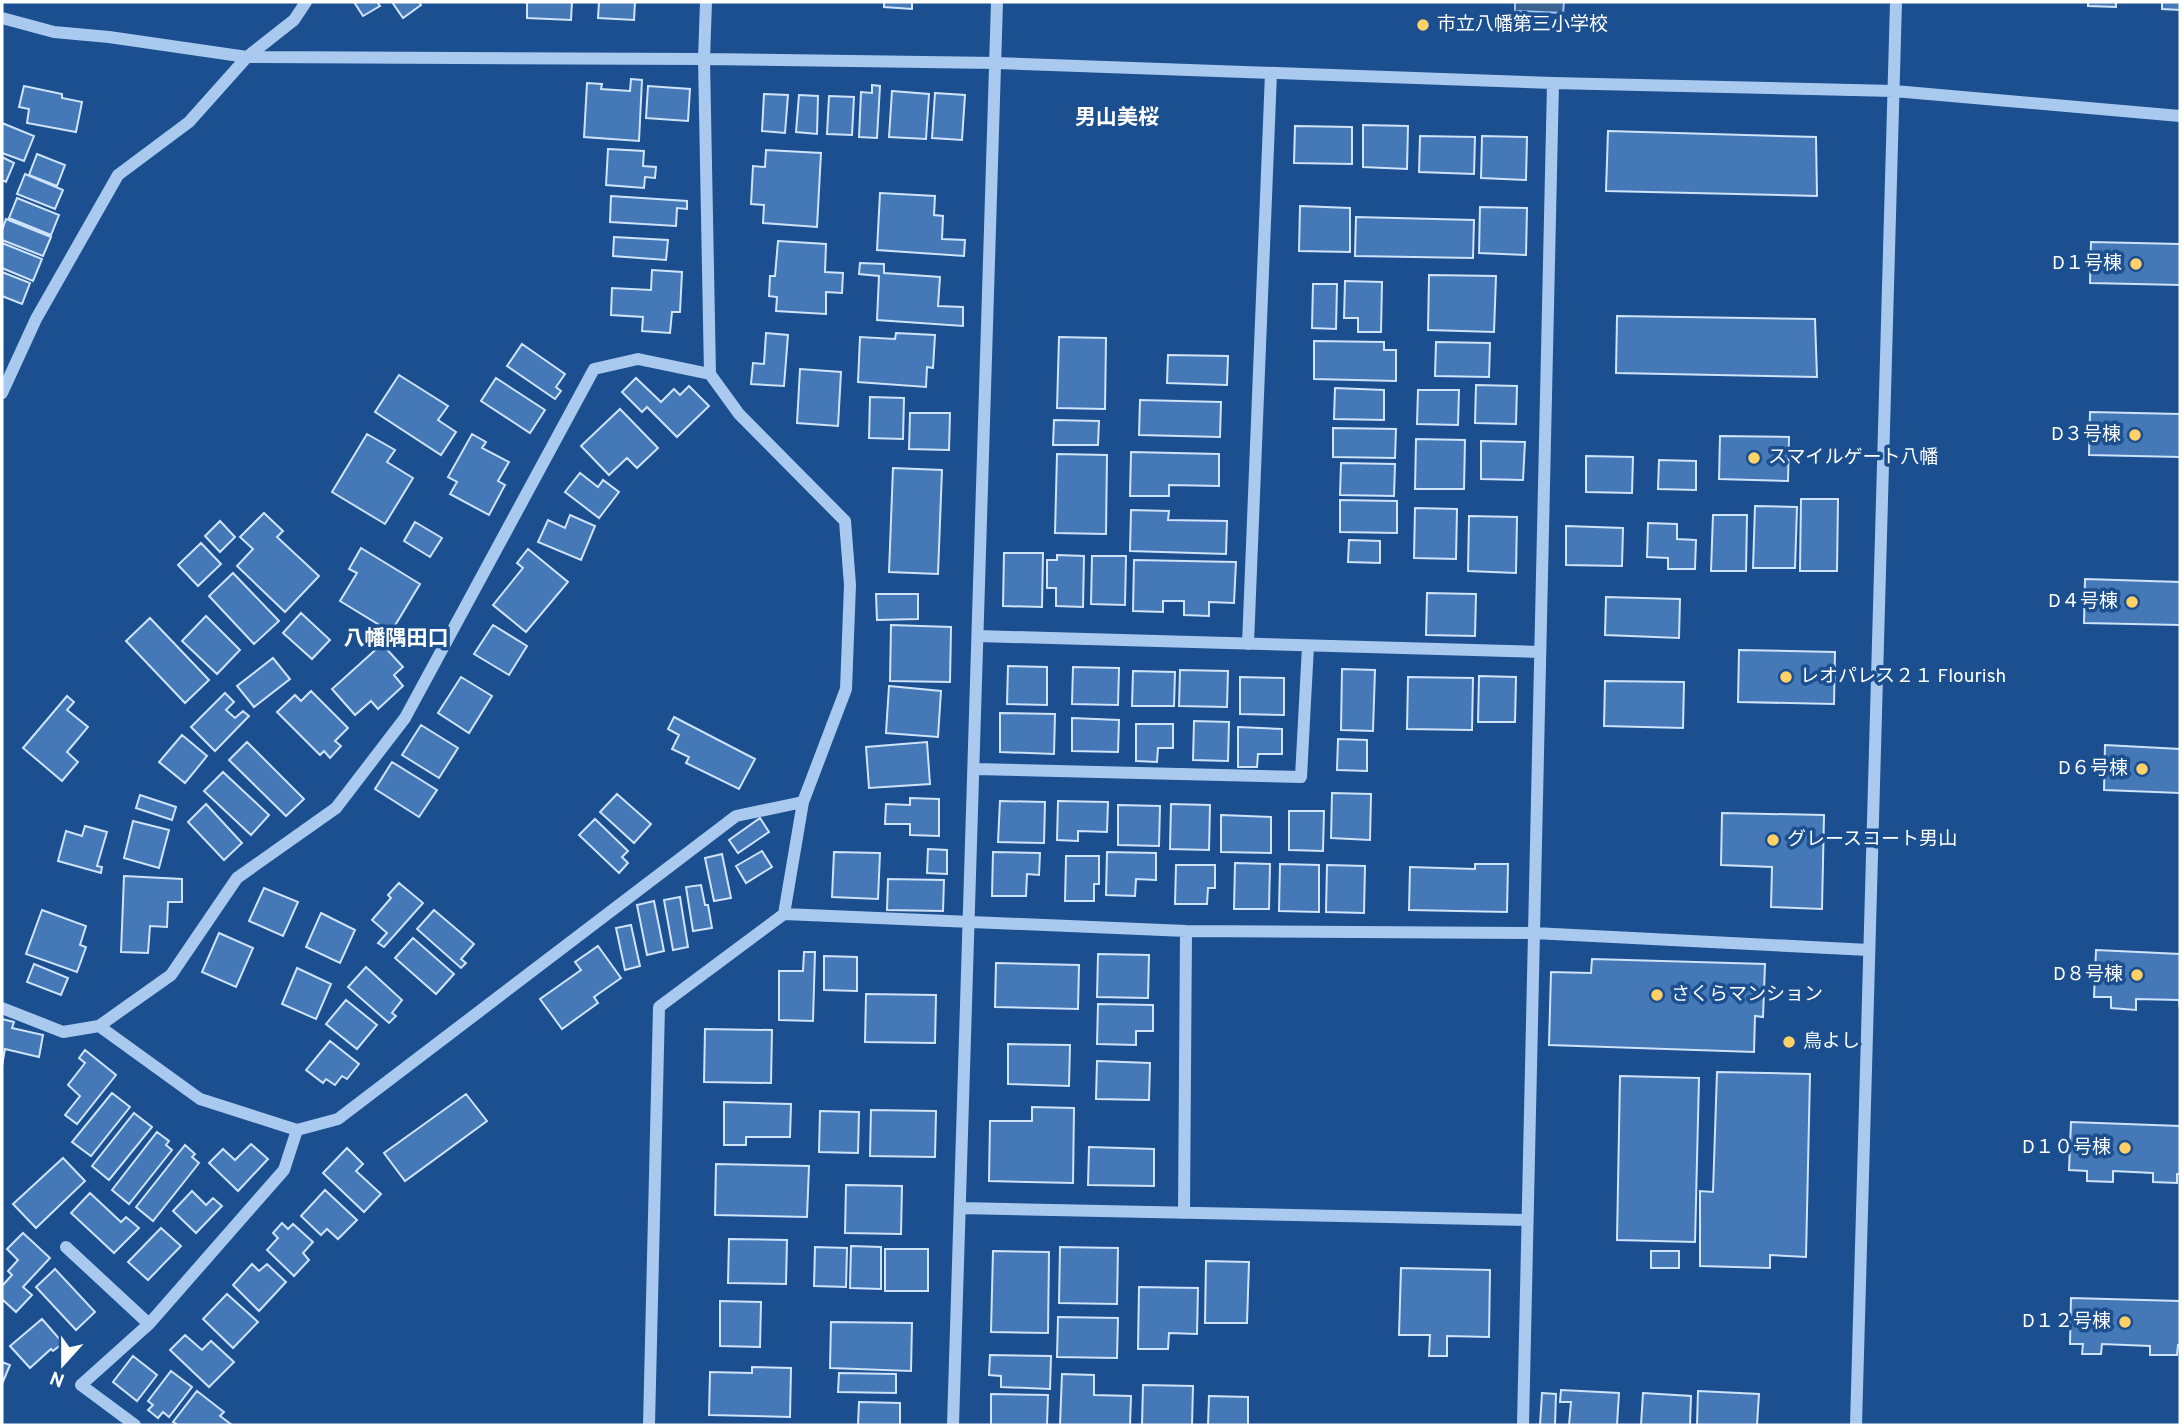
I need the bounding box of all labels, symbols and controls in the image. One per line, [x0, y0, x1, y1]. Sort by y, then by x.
place label: 市立八幡第三小学校 [1437, 13, 1608, 37]
marker: 市立八幡第三小学校 [1415, 17, 1431, 33]
district label: 男山美桜 [1075, 105, 1159, 132]
place label: D１号棟 [2052, 252, 2122, 276]
marker: D１号棟 [2128, 256, 2144, 272]
place label: D３号棟 [2051, 423, 2121, 447]
marker: D３号棟 [2127, 427, 2143, 443]
place label: スマイルゲート八幡 [1768, 446, 1938, 470]
marker: スマイルゲート八幡 [1746, 450, 1762, 466]
place label: D４号棟 [2048, 590, 2118, 614]
marker: D４号棟 [2124, 594, 2140, 610]
district label: 八幡隅田口 [344, 626, 449, 653]
place label: レオパレス２１ Flourish [1800, 665, 2006, 689]
marker: レオパレス２１ Flourish [1778, 669, 1794, 685]
place label: D６号棟 [2058, 757, 2128, 781]
marker: D６号棟 [2134, 761, 2150, 777]
place label: グレースコート男山 [1787, 828, 1957, 852]
marker: グレースコート男山 [1765, 832, 1781, 848]
place label: D８号棟 [2053, 963, 2123, 987]
marker: D８号棟 [2129, 967, 2145, 983]
place label: さくらマンション [1671, 983, 1823, 1007]
marker: さくらマンション [1649, 987, 1665, 1003]
place label: 鳥よし [1803, 1030, 1860, 1054]
marker: 鳥よし [1781, 1034, 1797, 1050]
place label: D１０号棟 [2022, 1136, 2111, 1160]
marker: D１０号棟 [2117, 1140, 2133, 1156]
place label: D１２号棟 [2022, 1310, 2111, 1334]
marker: D１２号棟 [2117, 1314, 2133, 1330]
north arrow [28, 1329, 98, 1399]
text: N [47, 1364, 68, 1392]

